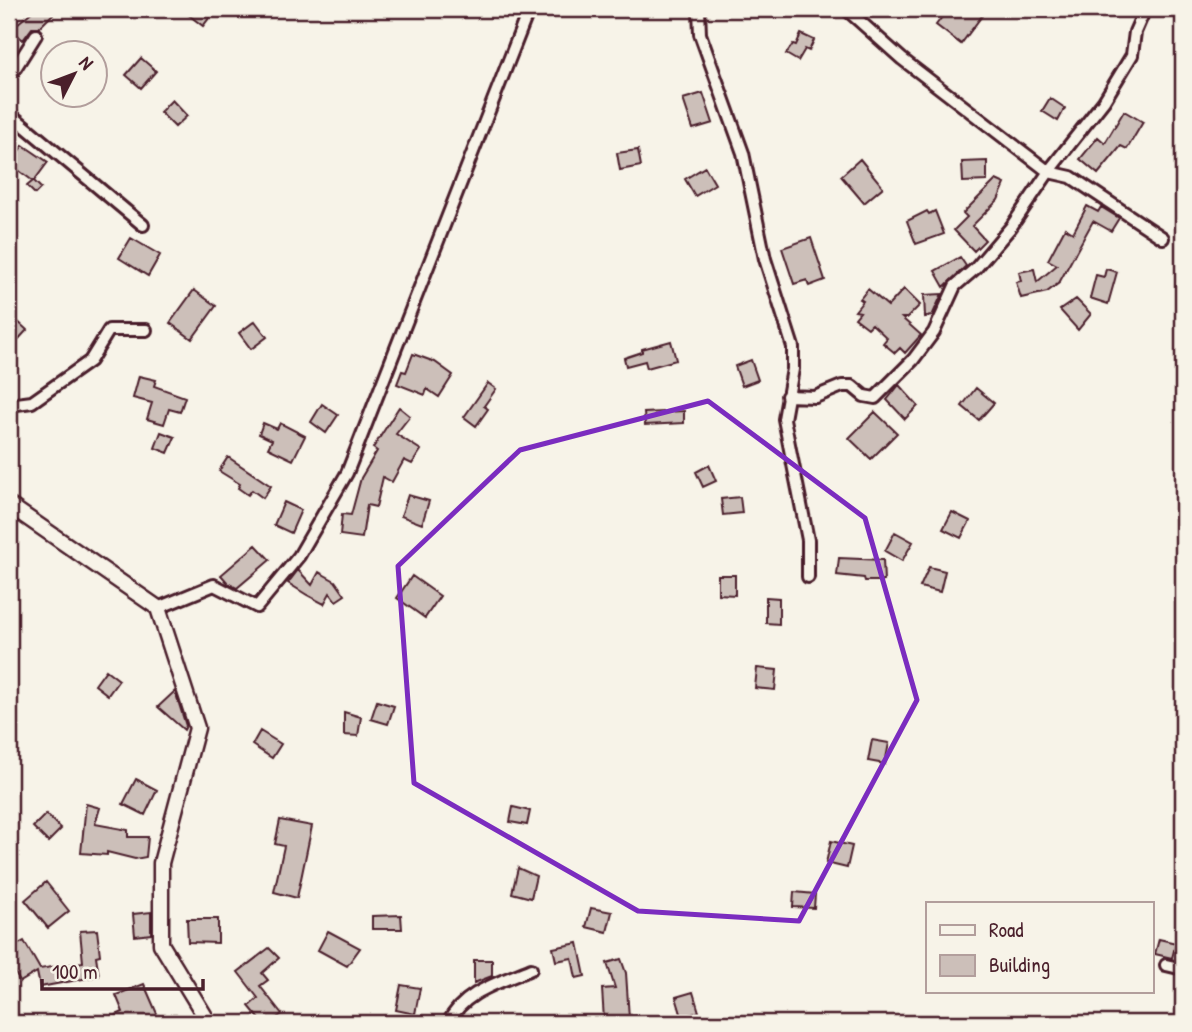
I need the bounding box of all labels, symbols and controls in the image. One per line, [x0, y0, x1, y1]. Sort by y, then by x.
north arrow [38, 38, 108, 108]
text: N [74, 50, 100, 75]
legend [926, 902, 1154, 993]
text: Road [989, 915, 1023, 944]
scale bar [42, 948, 203, 992]
text: Building [989, 950, 1050, 979]
text: 100 m [52, 957, 98, 986]

